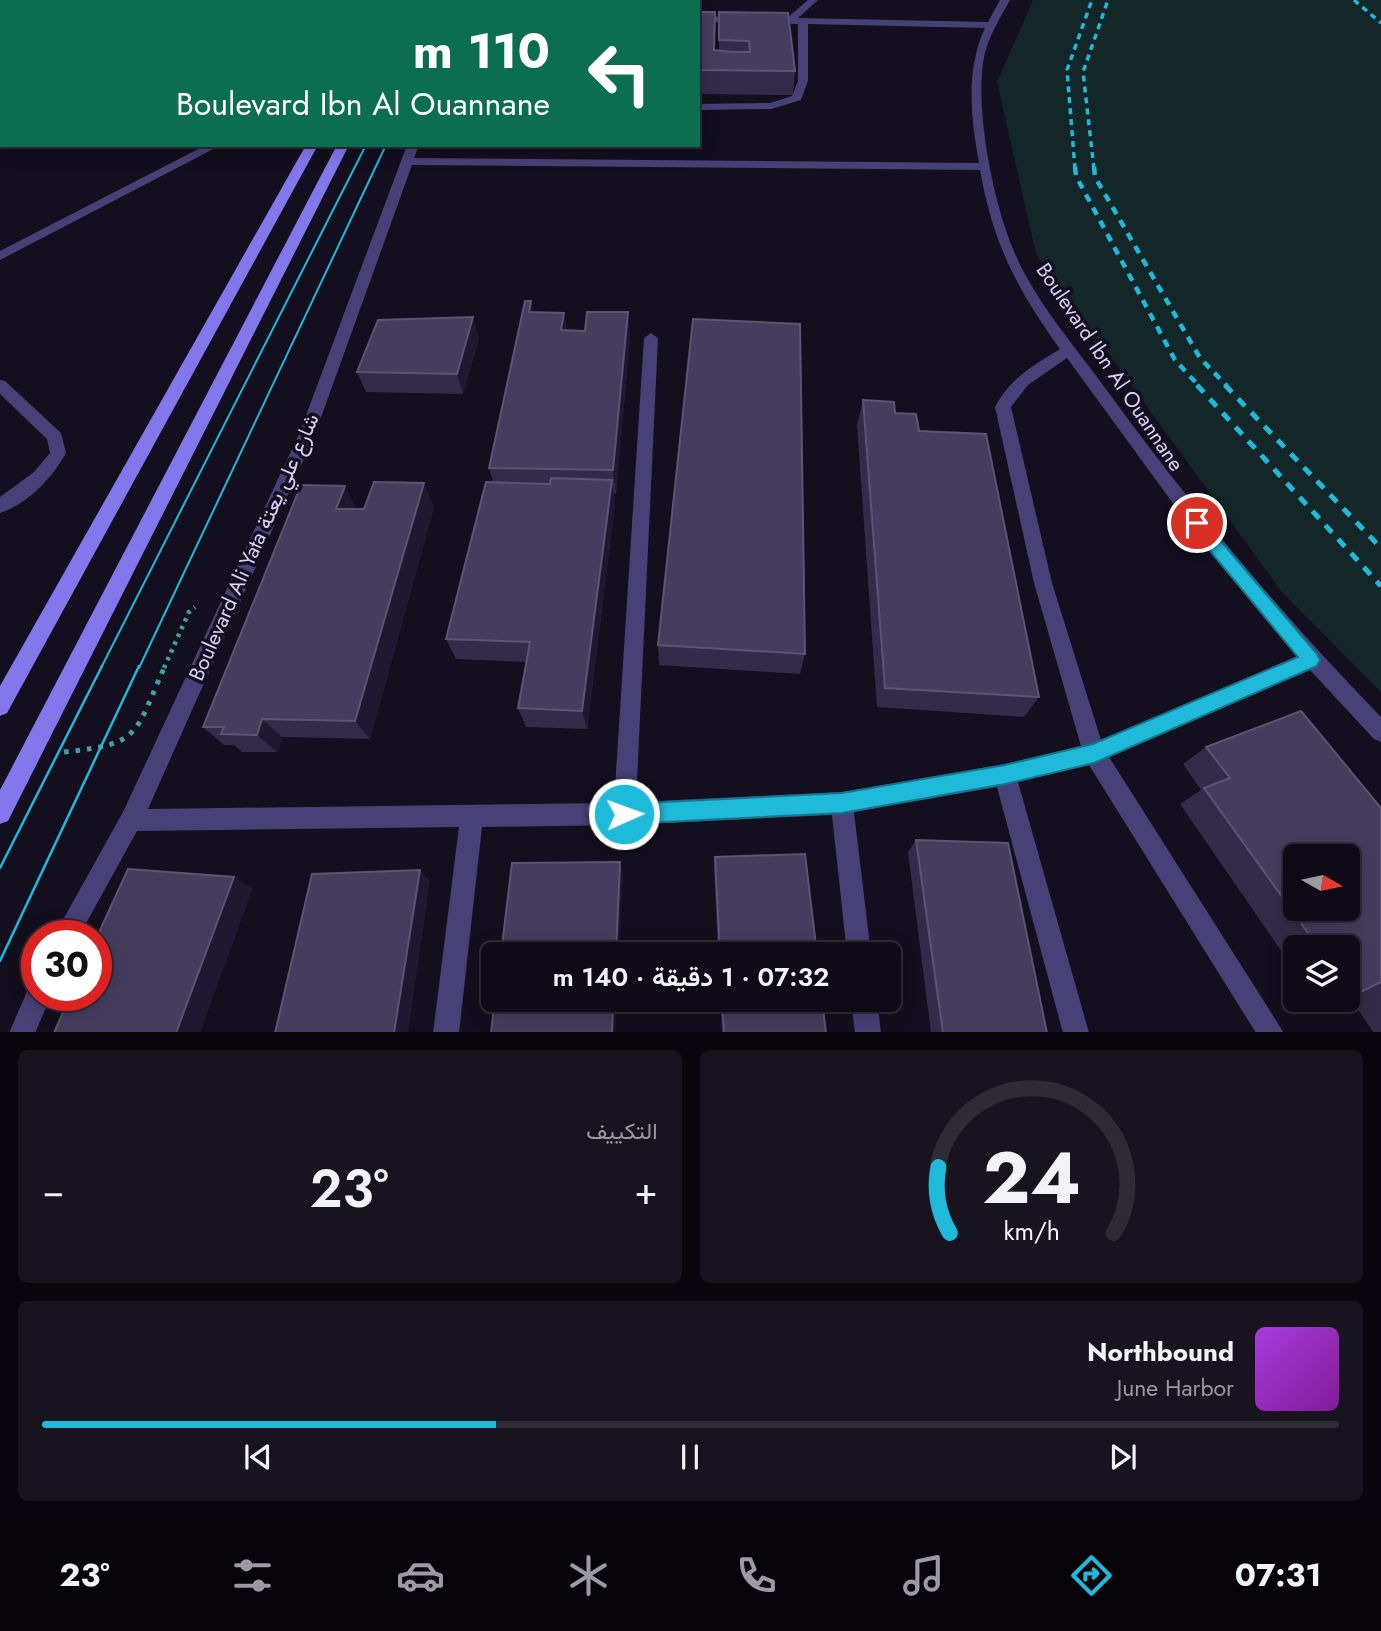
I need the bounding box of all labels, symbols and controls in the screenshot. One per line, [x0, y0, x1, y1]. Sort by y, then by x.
text: 110 m [413, 16, 550, 86]
icon: left [574, 28, 665, 119]
text: Boulevard Ibn Al Ouannane [176, 81, 550, 127]
street label: Boulevard Ibn Al Ouannane [1029, 257, 1191, 477]
street label: Boulevard Ali Yata شارع علي يعتة [181, 409, 328, 686]
pin [1167, 493, 1227, 553]
icon: arrive [1178, 504, 1216, 542]
position arrow [587, 777, 661, 851]
north arrow [1283, 844, 1360, 920]
map controls [1283, 844, 1360, 1012]
speed limit sign: 30 [21, 920, 112, 1011]
button: layers [1283, 935, 1360, 1012]
text: 07:32 · 1 دقيقة · 140 m [553, 958, 829, 996]
text: التكييف [586, 1114, 658, 1148]
text: 24 [982, 1125, 1081, 1230]
text: 23° [310, 1151, 389, 1227]
text: − [42, 1163, 64, 1218]
text: + [634, 1163, 658, 1218]
text: km/h [1003, 1212, 1060, 1248]
text: Northbound [1087, 1333, 1234, 1371]
text: June Harbor [1117, 1371, 1234, 1405]
icon: previous [239, 1438, 277, 1476]
icon: pause [671, 1438, 709, 1476]
icon: next [1104, 1438, 1142, 1476]
icon: filters [228, 1551, 277, 1600]
icon: car [396, 1551, 445, 1600]
icon: climate [564, 1551, 613, 1600]
icon: phone [732, 1551, 781, 1600]
icon: music [899, 1551, 948, 1600]
icon: directions [1067, 1551, 1116, 1600]
text: 23° [59, 1552, 110, 1598]
text: 07:31 [1235, 1552, 1322, 1598]

